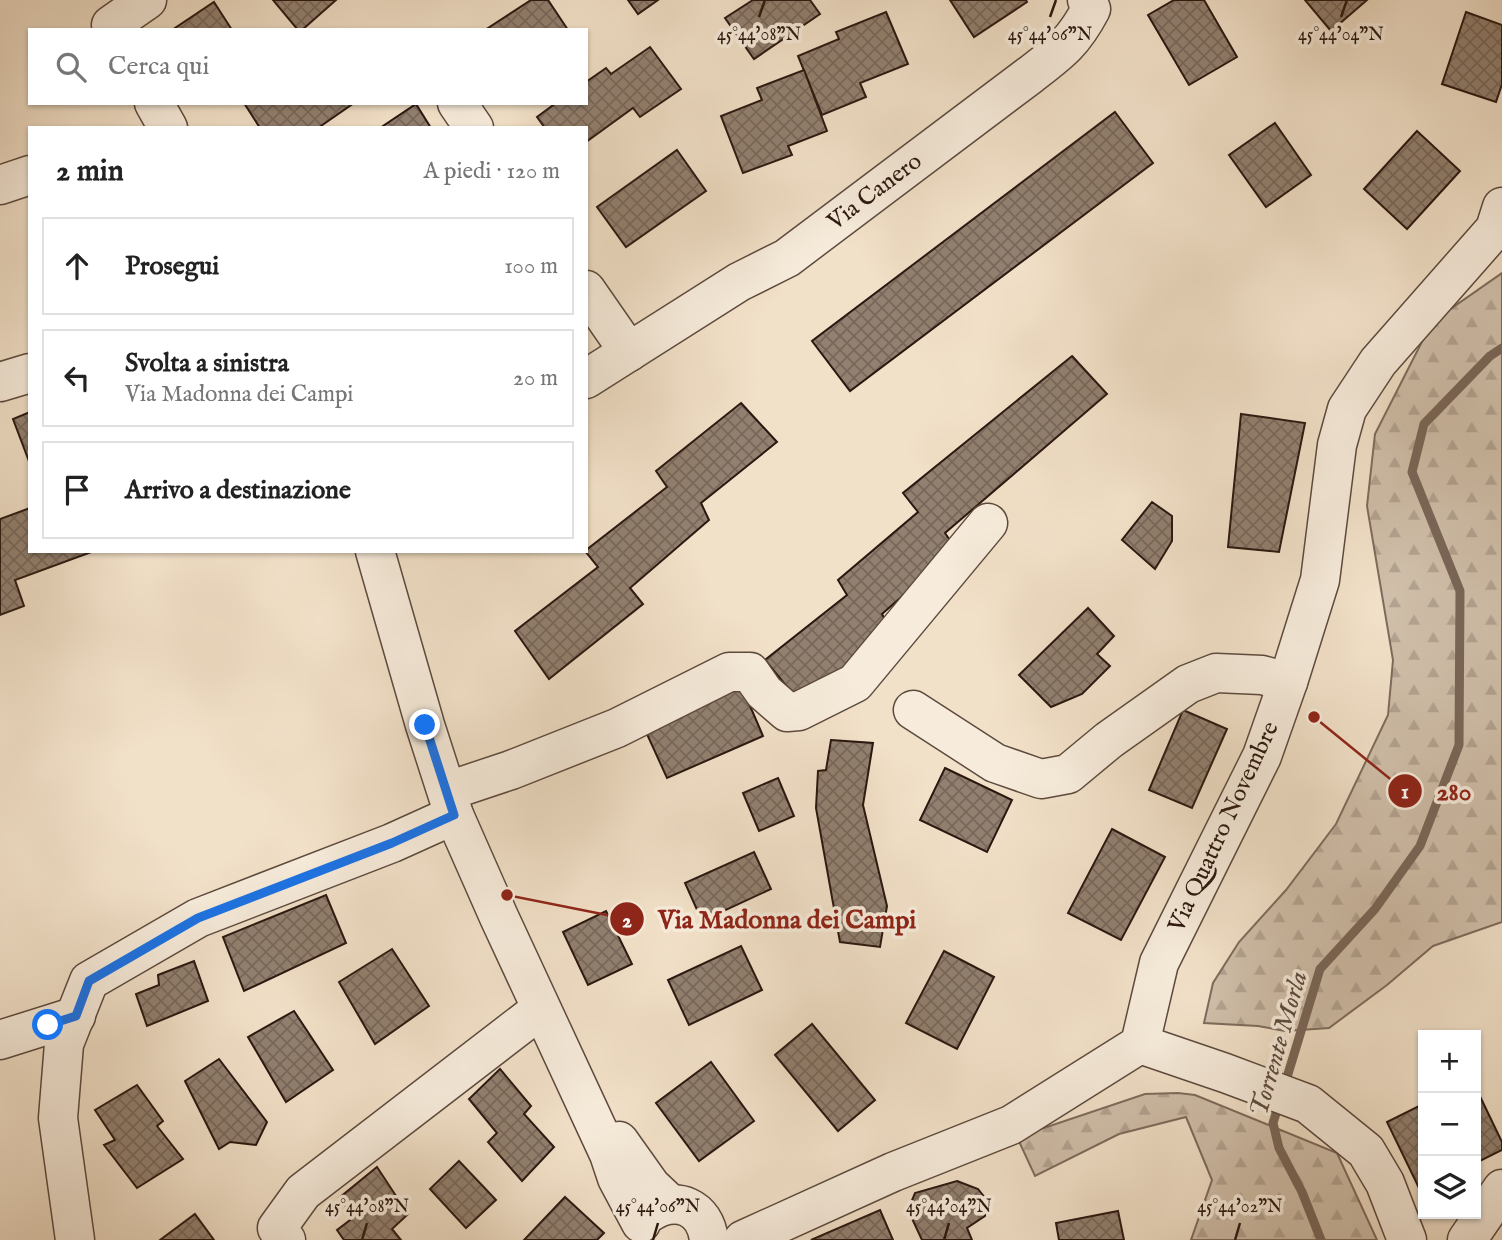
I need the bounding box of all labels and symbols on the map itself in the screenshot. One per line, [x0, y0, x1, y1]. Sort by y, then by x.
text: 45°44'08"N [717, 24, 801, 47]
text: 45°44'06"N [1008, 24, 1093, 47]
text: 45°44'04"N [1298, 24, 1384, 47]
street label: Via Canero [821, 146, 929, 238]
route end [409, 709, 440, 740]
street label: Via Quattro Novembre [1161, 717, 1286, 938]
callout: 280 [1388, 768, 1486, 815]
text: 280 [1436, 776, 1472, 809]
text: 1 [1401, 779, 1409, 806]
callout: Via Madonna dei Campi [609, 896, 931, 943]
text: Via Madonna dei Campi [657, 904, 916, 937]
text: 2 [622, 908, 632, 935]
water label: Torrente Morla [1243, 967, 1315, 1121]
route start [32, 1009, 63, 1040]
text: 45°44'08"N [325, 1196, 409, 1219]
text: 45°44'06"N [616, 1196, 701, 1219]
text: 45°44'04"N [906, 1196, 992, 1219]
text: 45°44'02"N [1197, 1196, 1283, 1219]

